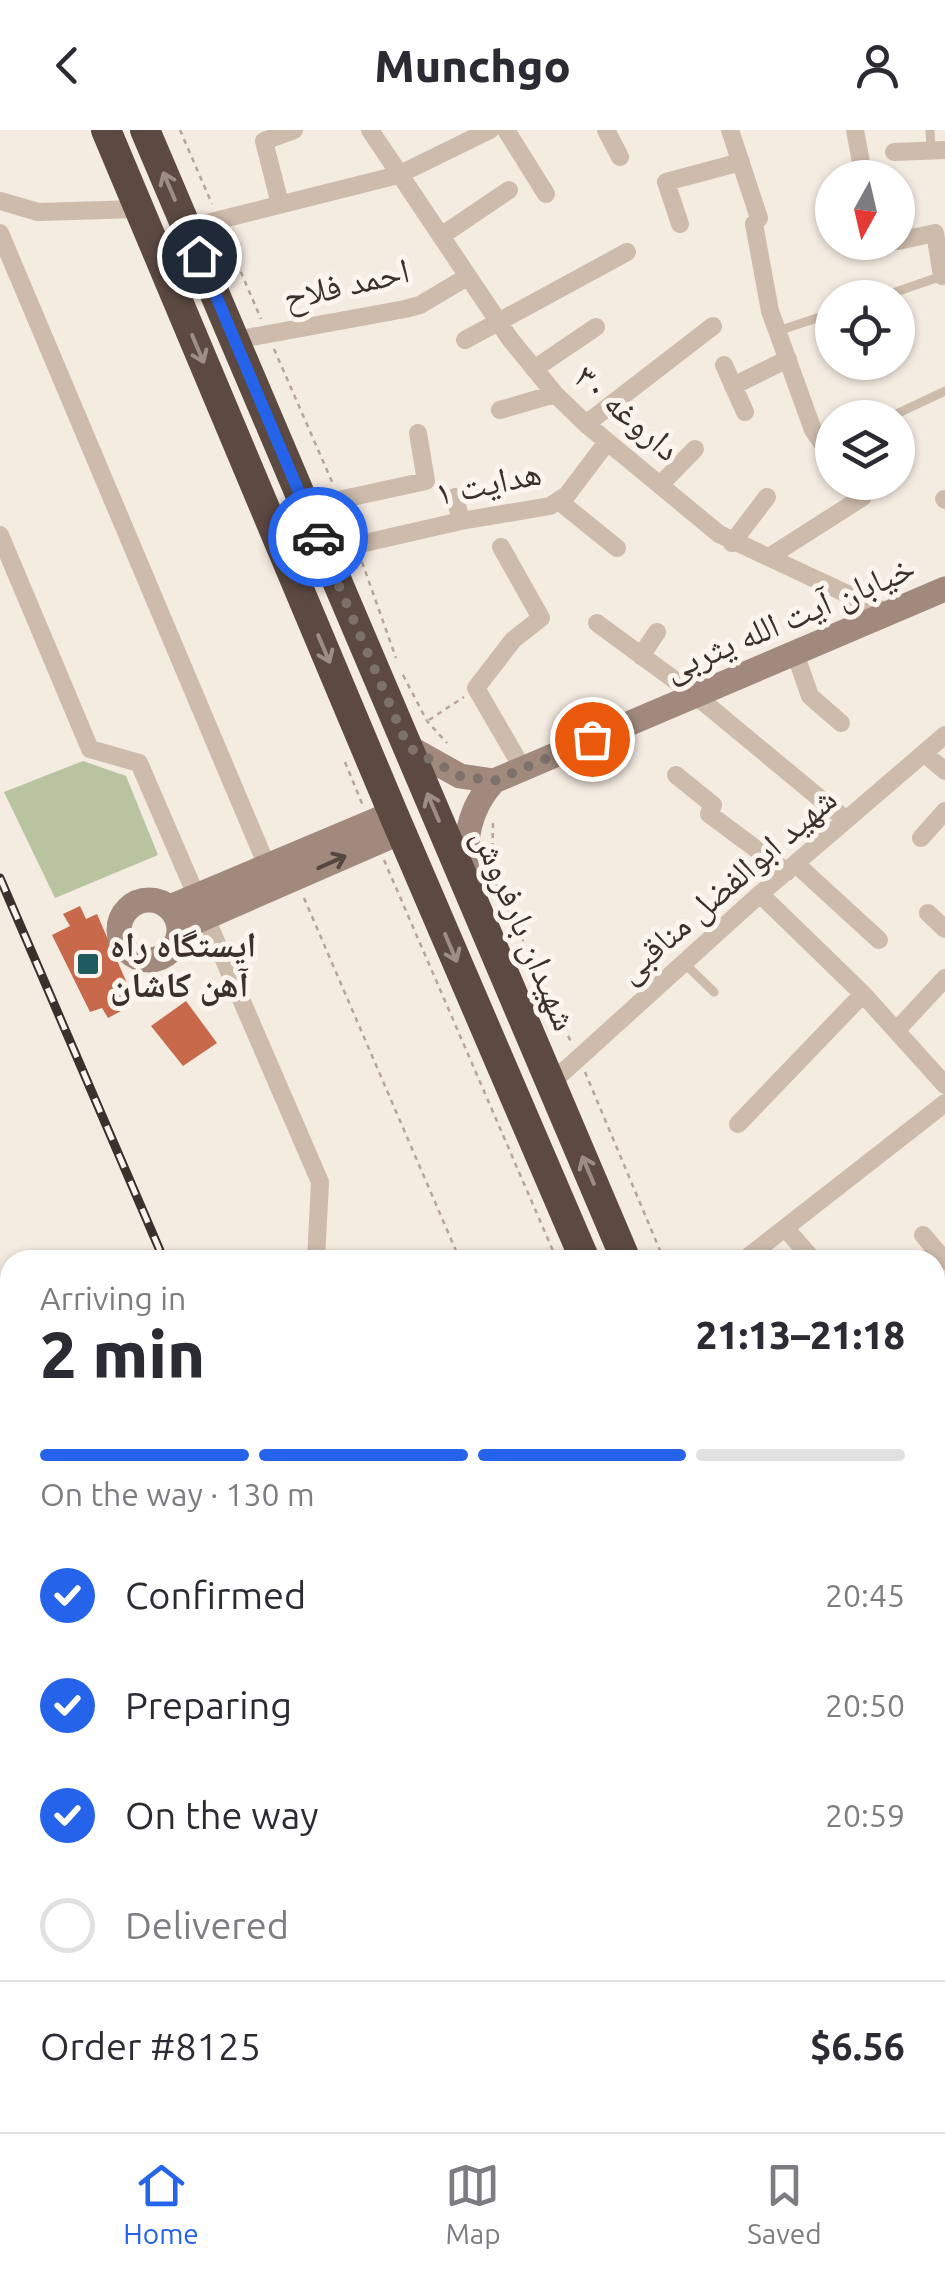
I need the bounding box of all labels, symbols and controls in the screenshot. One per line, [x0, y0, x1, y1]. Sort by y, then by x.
icon: back [40, 38, 95, 93]
icon: person [850, 38, 905, 93]
text: Munchgo [374, 40, 571, 91]
north arrow [815, 160, 915, 260]
map controls [815, 160, 915, 500]
one-way arrow [159, 171, 177, 202]
pin [157, 214, 242, 299]
icon: home [172, 229, 227, 284]
street label: احمد فلاح [279, 249, 414, 320]
button: locate [815, 280, 915, 380]
one-way arrow [190, 333, 208, 364]
street label: داروغه ۳۰ [567, 356, 689, 468]
button: layers [815, 400, 915, 500]
street label: هدایت ۱ [431, 451, 545, 513]
courier [268, 487, 368, 587]
icon: car [291, 510, 346, 565]
street label: خیابان آیت الله یثربی [658, 546, 921, 690]
one-way arrow [316, 633, 334, 664]
pin [550, 697, 635, 782]
icon: bag [565, 712, 620, 767]
street label: شهید ابوالفضل مناقبی [608, 778, 845, 992]
one-way arrow [423, 792, 441, 823]
street label: شهیدان بارفروش [464, 822, 586, 1037]
one-way arrow [316, 852, 347, 870]
place label: ایستگاه راه آهن کاشان [110, 924, 257, 1007]
one-way arrow [443, 932, 461, 963]
marker: ایستگاه راه آهن کاشان [75, 951, 101, 977]
one-way arrow [578, 1155, 596, 1186]
text: Arriving in [40, 1280, 186, 1316]
text: 21:13–21:18 [696, 1314, 905, 1356]
text: 2 min [40, 1317, 205, 1390]
text: On the way · 130 m [40, 1476, 315, 1512]
icon: check [40, 1568, 95, 1623]
text: Confirmed [125, 1574, 306, 1616]
text: 20:45 [825, 1577, 905, 1613]
icon: check [40, 1678, 95, 1733]
text: Preparing [125, 1684, 292, 1726]
text: 20:50 [825, 1687, 905, 1723]
icon: check [40, 1788, 95, 1843]
text: On the way [125, 1794, 318, 1836]
text: 20:59 [825, 1797, 905, 1833]
text: Delivered [125, 1904, 289, 1946]
text: Order #8125 [40, 2025, 261, 2067]
text: $6.56 [810, 2025, 905, 2067]
tab: Home [123, 2158, 199, 2249]
tab: Map [445, 2158, 501, 2249]
tab: Saved [747, 2158, 822, 2249]

